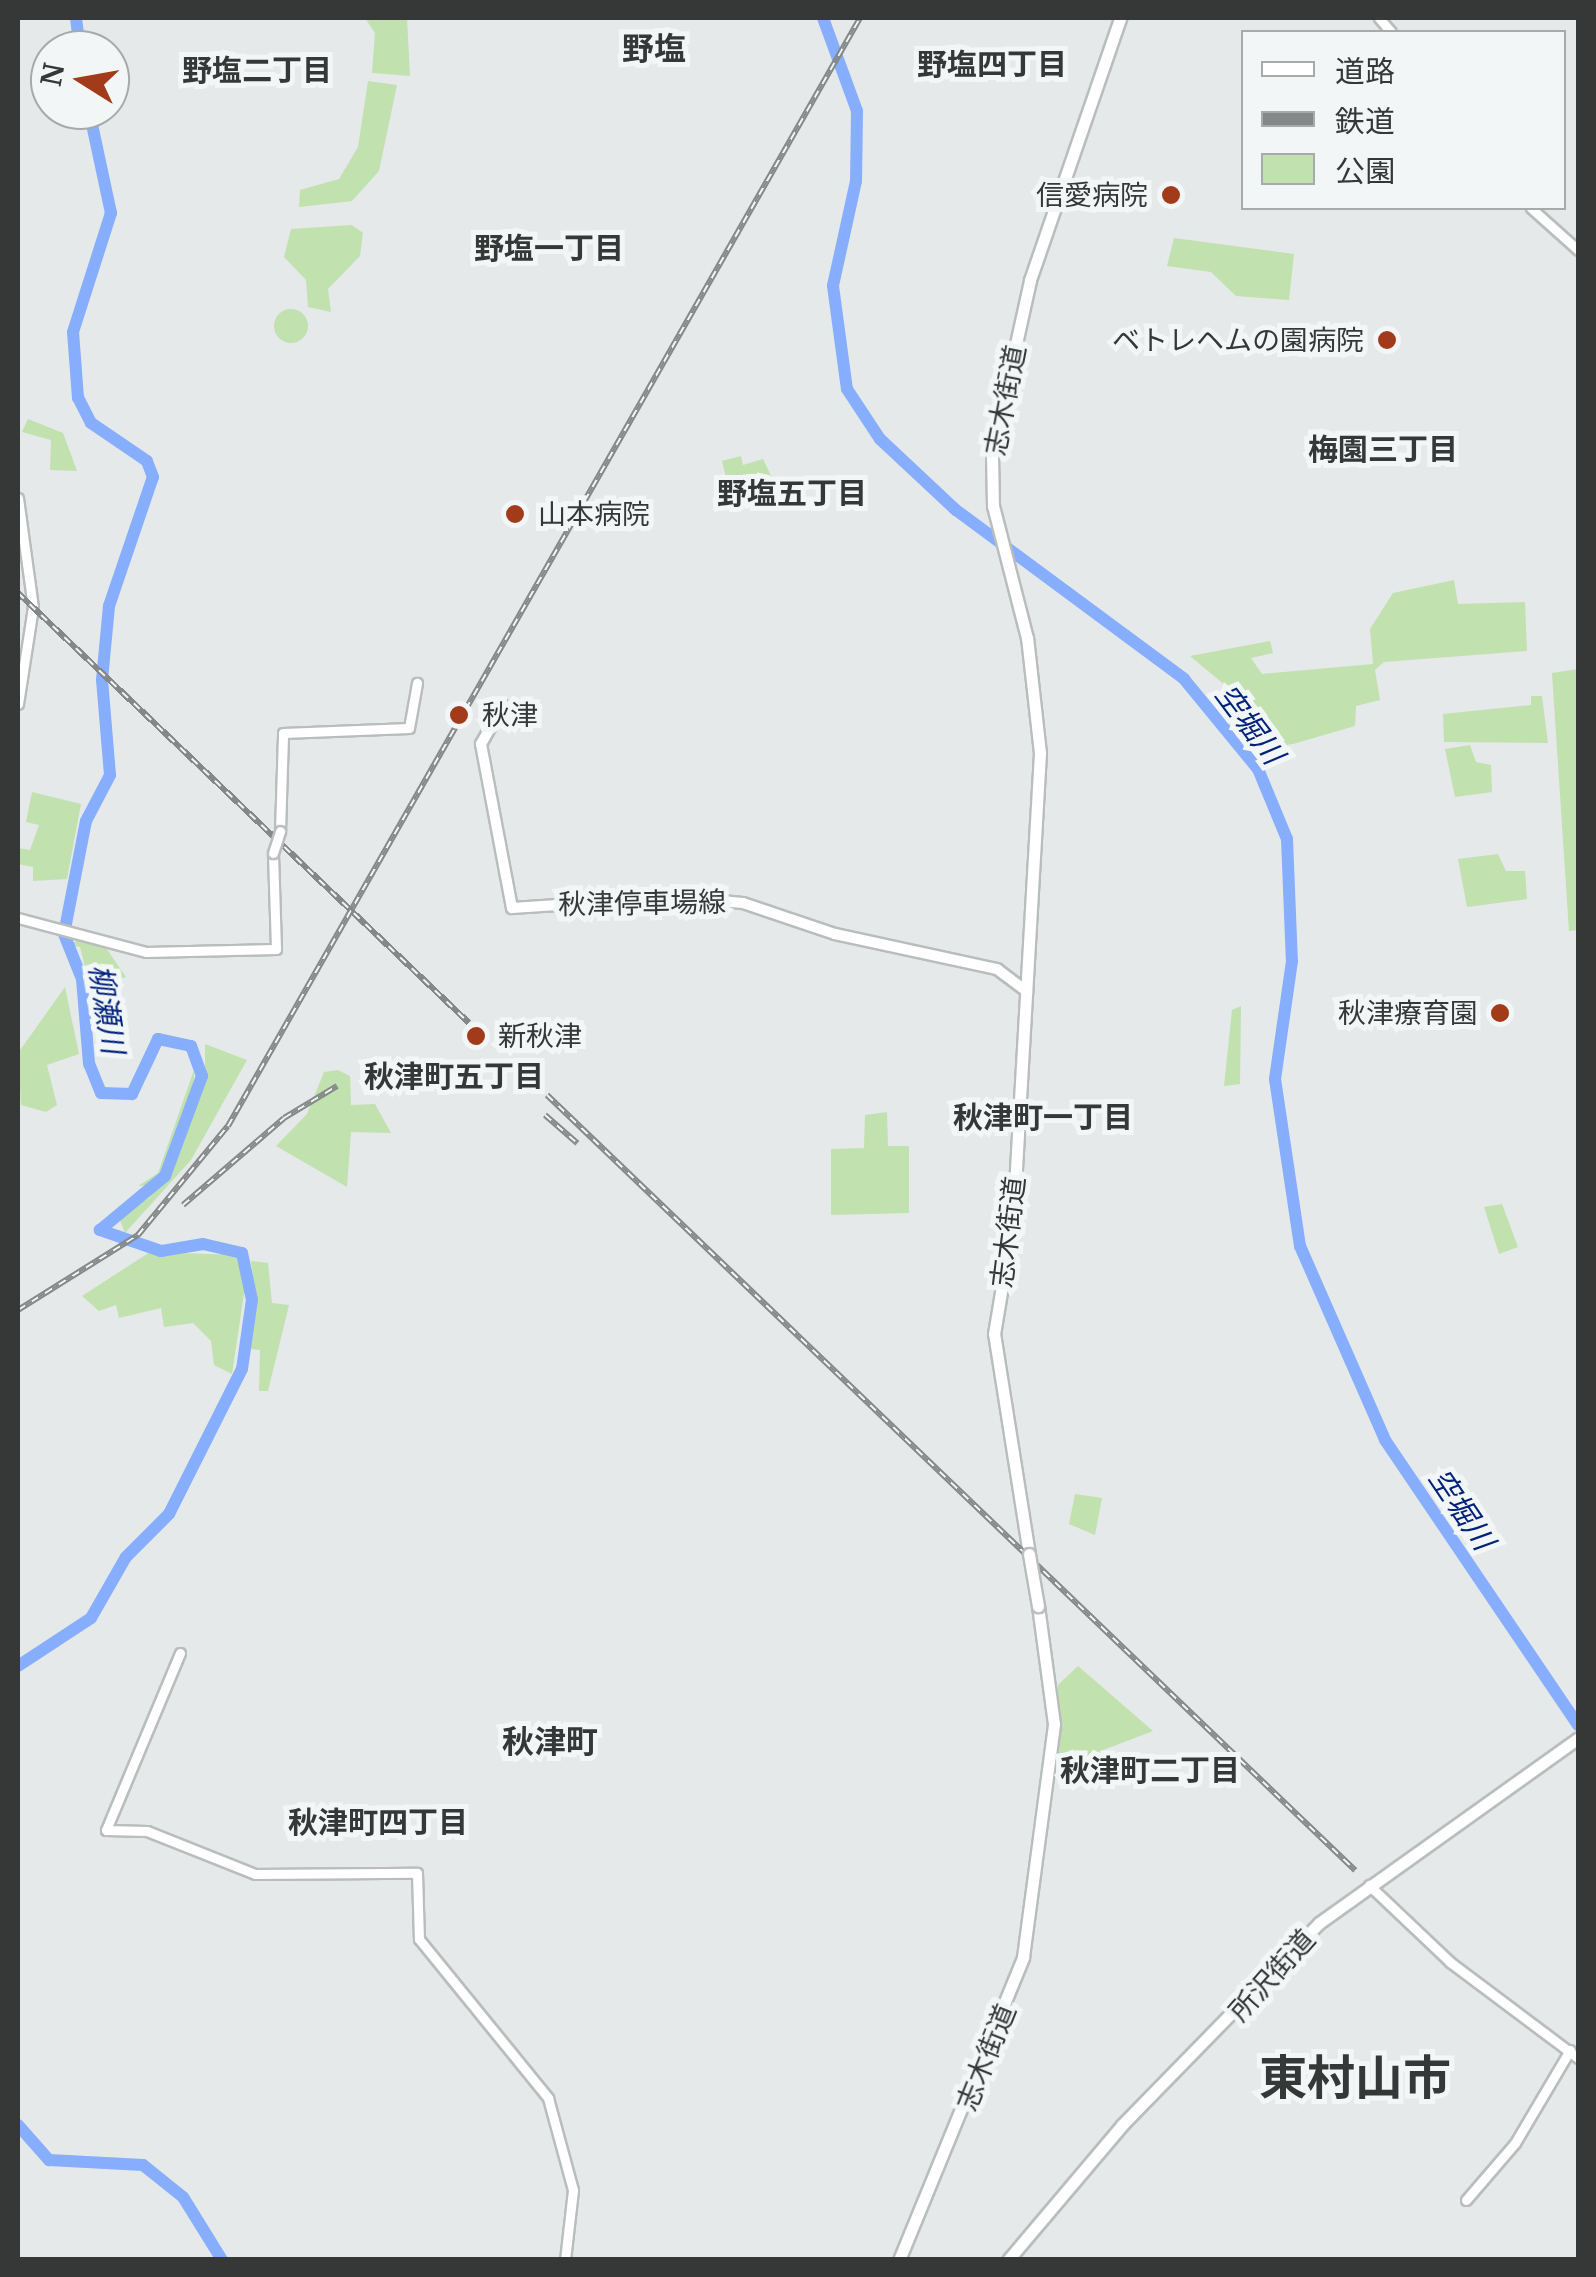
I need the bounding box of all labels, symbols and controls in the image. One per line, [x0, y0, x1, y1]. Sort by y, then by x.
north arrow [30, 30, 130, 130]
district label: 野塩 [622, 30, 686, 68]
legend [1241, 30, 1566, 210]
district label: 野塩四丁目 [917, 46, 1067, 82]
district label: 野塩二丁目 [182, 52, 332, 88]
text: 道路 [1335, 52, 1395, 90]
text: N [33, 60, 72, 89]
text: 鉄道 [1335, 102, 1395, 140]
text: 公園 [1335, 152, 1395, 190]
place label: 信愛病院 [1036, 178, 1148, 212]
marker: 信愛病院 [1158, 182, 1184, 208]
district label: 野塩一丁目 [474, 230, 624, 266]
place label: ベトレヘムの園病院 [1112, 323, 1364, 357]
marker: ベトレヘムの園病院 [1374, 327, 1400, 353]
street label: 志木街道 [978, 342, 1032, 458]
district label: 梅園三丁目 [1308, 431, 1458, 467]
district label: 野塩五丁目 [717, 475, 867, 511]
place label: 山本病院 [538, 497, 650, 531]
marker: 山本病院 [502, 501, 528, 527]
water label: 空堀川 [1209, 677, 1291, 771]
place label: 秋津 [482, 698, 538, 732]
marker: 秋津 [446, 702, 472, 728]
street label: 秋津停車場線 [558, 885, 726, 921]
water label: 柳瀬川 [82, 962, 132, 1056]
place label: 秋津療育園 [1338, 996, 1478, 1030]
marker: 秋津療育園 [1487, 1000, 1513, 1026]
place label: 新秋津 [498, 1019, 582, 1053]
marker: 新秋津 [463, 1023, 489, 1049]
district label: 秋津町五丁目 [364, 1058, 544, 1094]
district label: 秋津町一丁目 [953, 1099, 1133, 1135]
street label: 志木街道 [985, 1174, 1031, 1290]
water label: 空堀川 [1422, 1462, 1502, 1556]
district label: 秋津町 [502, 1723, 598, 1761]
district label: 秋津町二丁目 [1060, 1752, 1240, 1788]
district label: 秋津町四丁目 [288, 1804, 468, 1840]
street label: 所沢街道 [1222, 1922, 1322, 2028]
street label: 志木街道 [949, 1999, 1023, 2115]
district label: 東村山市 [1259, 2050, 1451, 2108]

